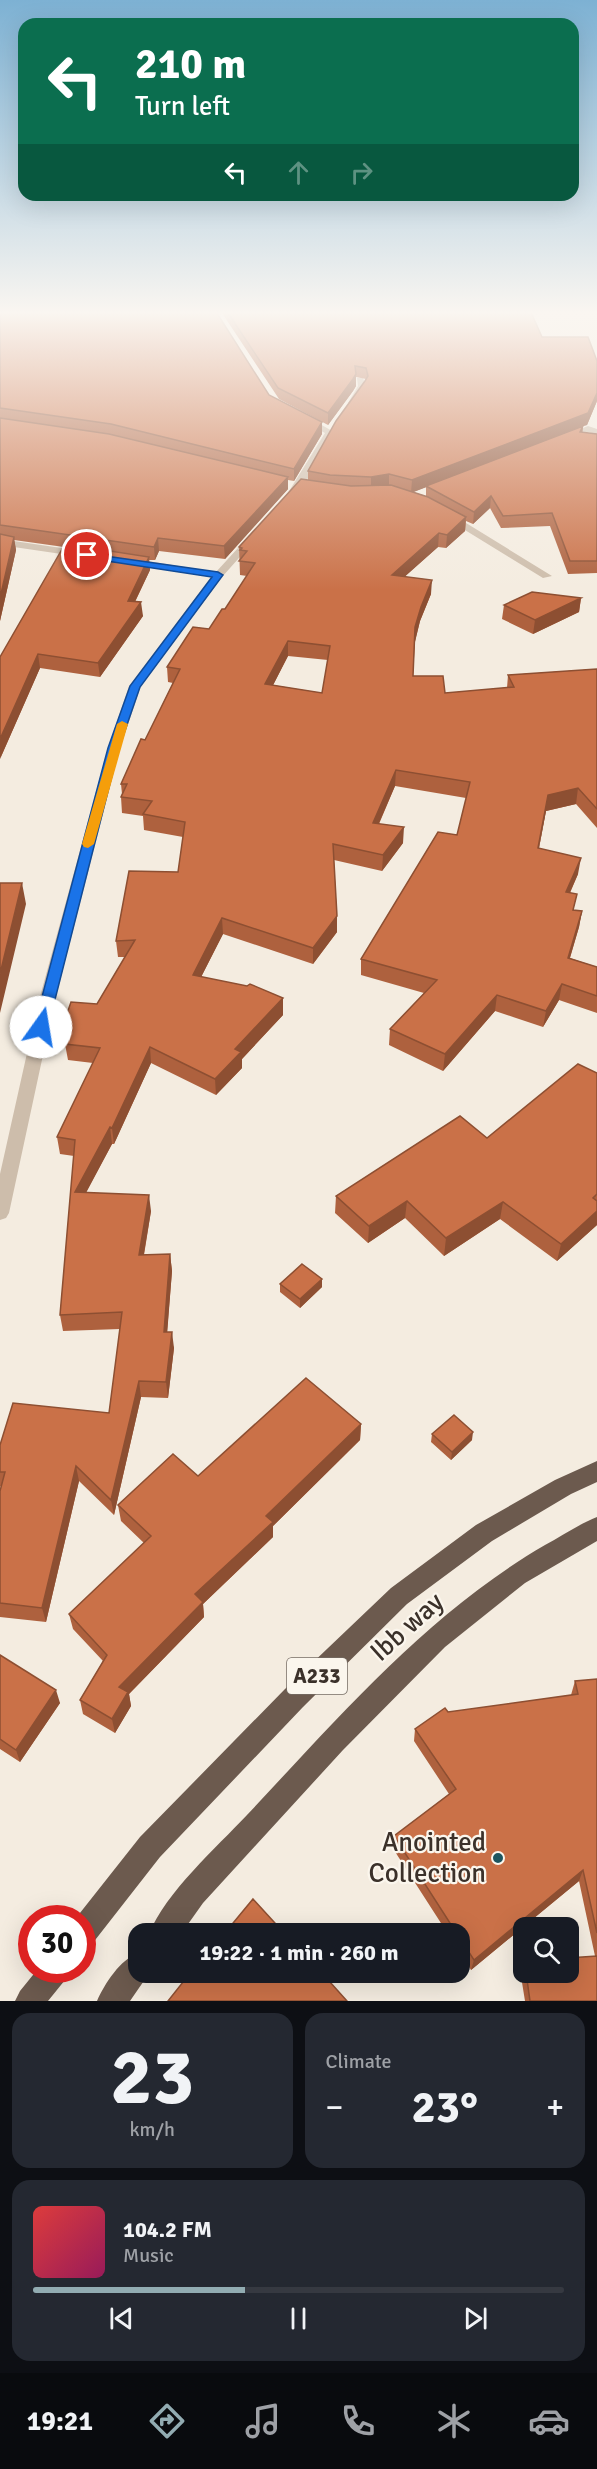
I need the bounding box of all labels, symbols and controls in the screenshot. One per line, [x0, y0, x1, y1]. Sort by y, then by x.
text: 210 m [135, 39, 246, 90]
icon: left [36, 42, 114, 120]
text: Turn left [135, 90, 230, 123]
icon: left [219, 156, 252, 189]
icon: ahead [282, 156, 315, 189]
icon: right [345, 156, 378, 189]
pin [61, 529, 112, 580]
icon: arrive [70, 538, 103, 571]
position arrow [9, 995, 73, 1059]
street label: Ibb way [363, 1585, 451, 1669]
road number: A233 [287, 1658, 347, 1694]
place label: Anointed Collection [369, 1826, 486, 1890]
marker: Anointed Collection [491, 1851, 505, 1865]
speed limit sign: 30 [18, 1905, 96, 1983]
map controls [513, 1917, 579, 1983]
button: search [513, 1917, 579, 1983]
text: 19:22 · 1 min · 260 m [199, 1939, 399, 1966]
text: 23 [110, 2030, 194, 2126]
text: Climate [326, 2049, 391, 2074]
text: 23° [411, 2080, 478, 2135]
text: − [326, 2087, 343, 2128]
text: + [546, 2087, 564, 2128]
text: km/h [130, 2117, 175, 2142]
text: 104.2 FM [123, 2216, 212, 2243]
text: Music [123, 2243, 174, 2268]
icon: previous [105, 2302, 138, 2335]
icon: pause [282, 2302, 315, 2335]
icon: next [459, 2302, 492, 2335]
icon: directions [146, 2400, 188, 2442]
icon: music [242, 2400, 284, 2442]
icon: phone [337, 2400, 379, 2442]
icon: climate [433, 2400, 475, 2442]
icon: car [528, 2400, 570, 2442]
text: 19:21 [27, 2405, 93, 2438]

